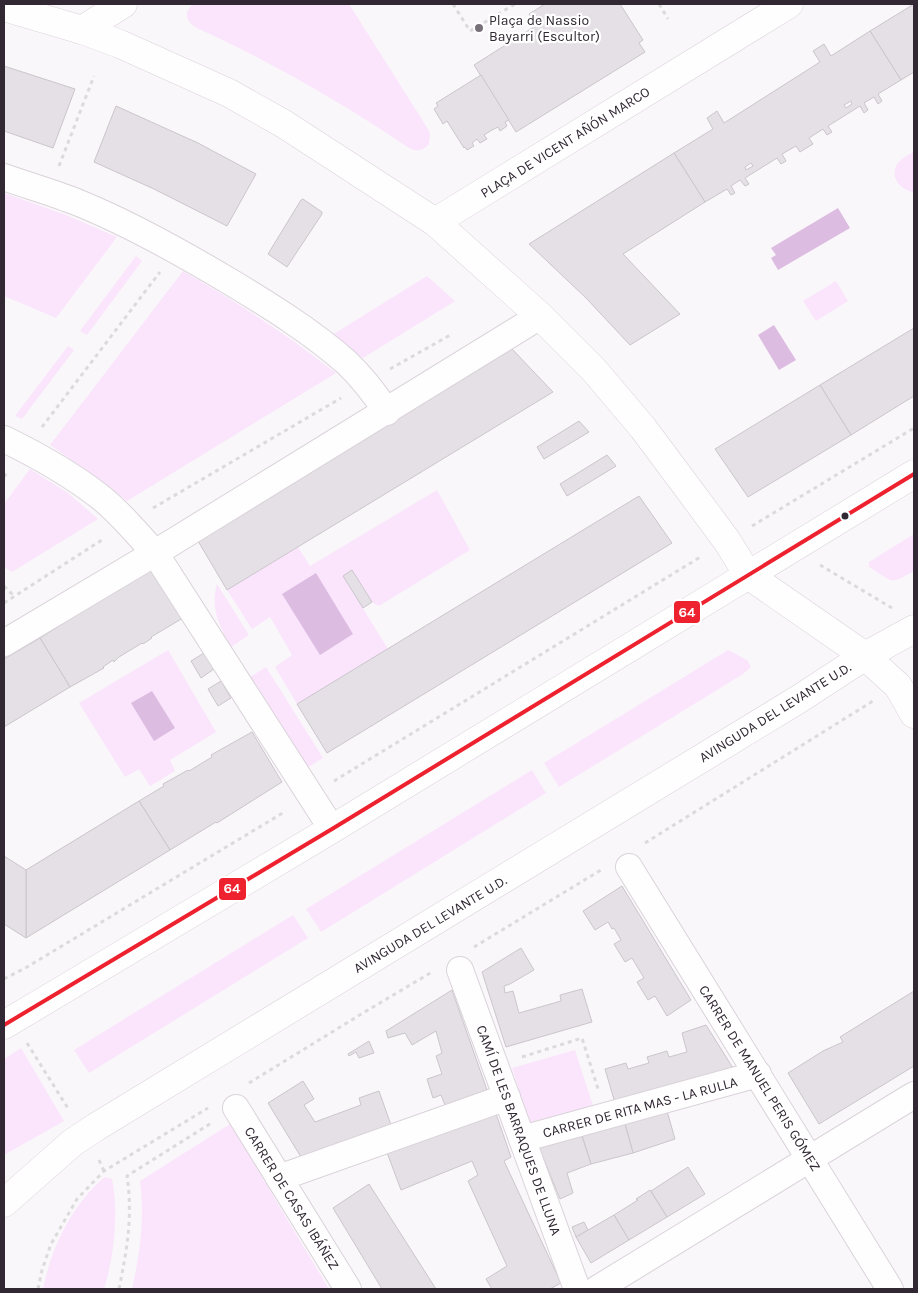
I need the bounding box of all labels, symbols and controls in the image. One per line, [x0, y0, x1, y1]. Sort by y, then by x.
place label: Plaça de Nassio Bayarri (Escultor) [489, 12, 600, 45]
marker: Plaça de Nassio Bayarri (Escultor) [473, 22, 485, 34]
street label: PLAÇA DE VICENT AÑÓN MARCO [477, 83, 653, 202]
unlabelled marker [840, 511, 850, 521]
line badge: 64 [673, 600, 701, 624]
text: 64 [679, 604, 696, 621]
street label: AVINGUDA DEL LEVANTE U.D. [696, 658, 855, 766]
street label: AVINGUDA DEL LEVANTE U.D. [351, 872, 510, 977]
line badge: 64 [218, 877, 247, 901]
text: 64 [224, 880, 241, 897]
street label: CARRER DE MANUEL PERIS GÓMEZ [695, 982, 824, 1174]
street label: CAMÍ DE LES BARRAQUES DE LLUNA [472, 1022, 566, 1238]
street label: CARRER DE RITA MAS - LA RULLA [541, 1073, 739, 1142]
street label: CARRER DE CASAS IBÁÑEZ [241, 1123, 343, 1273]

